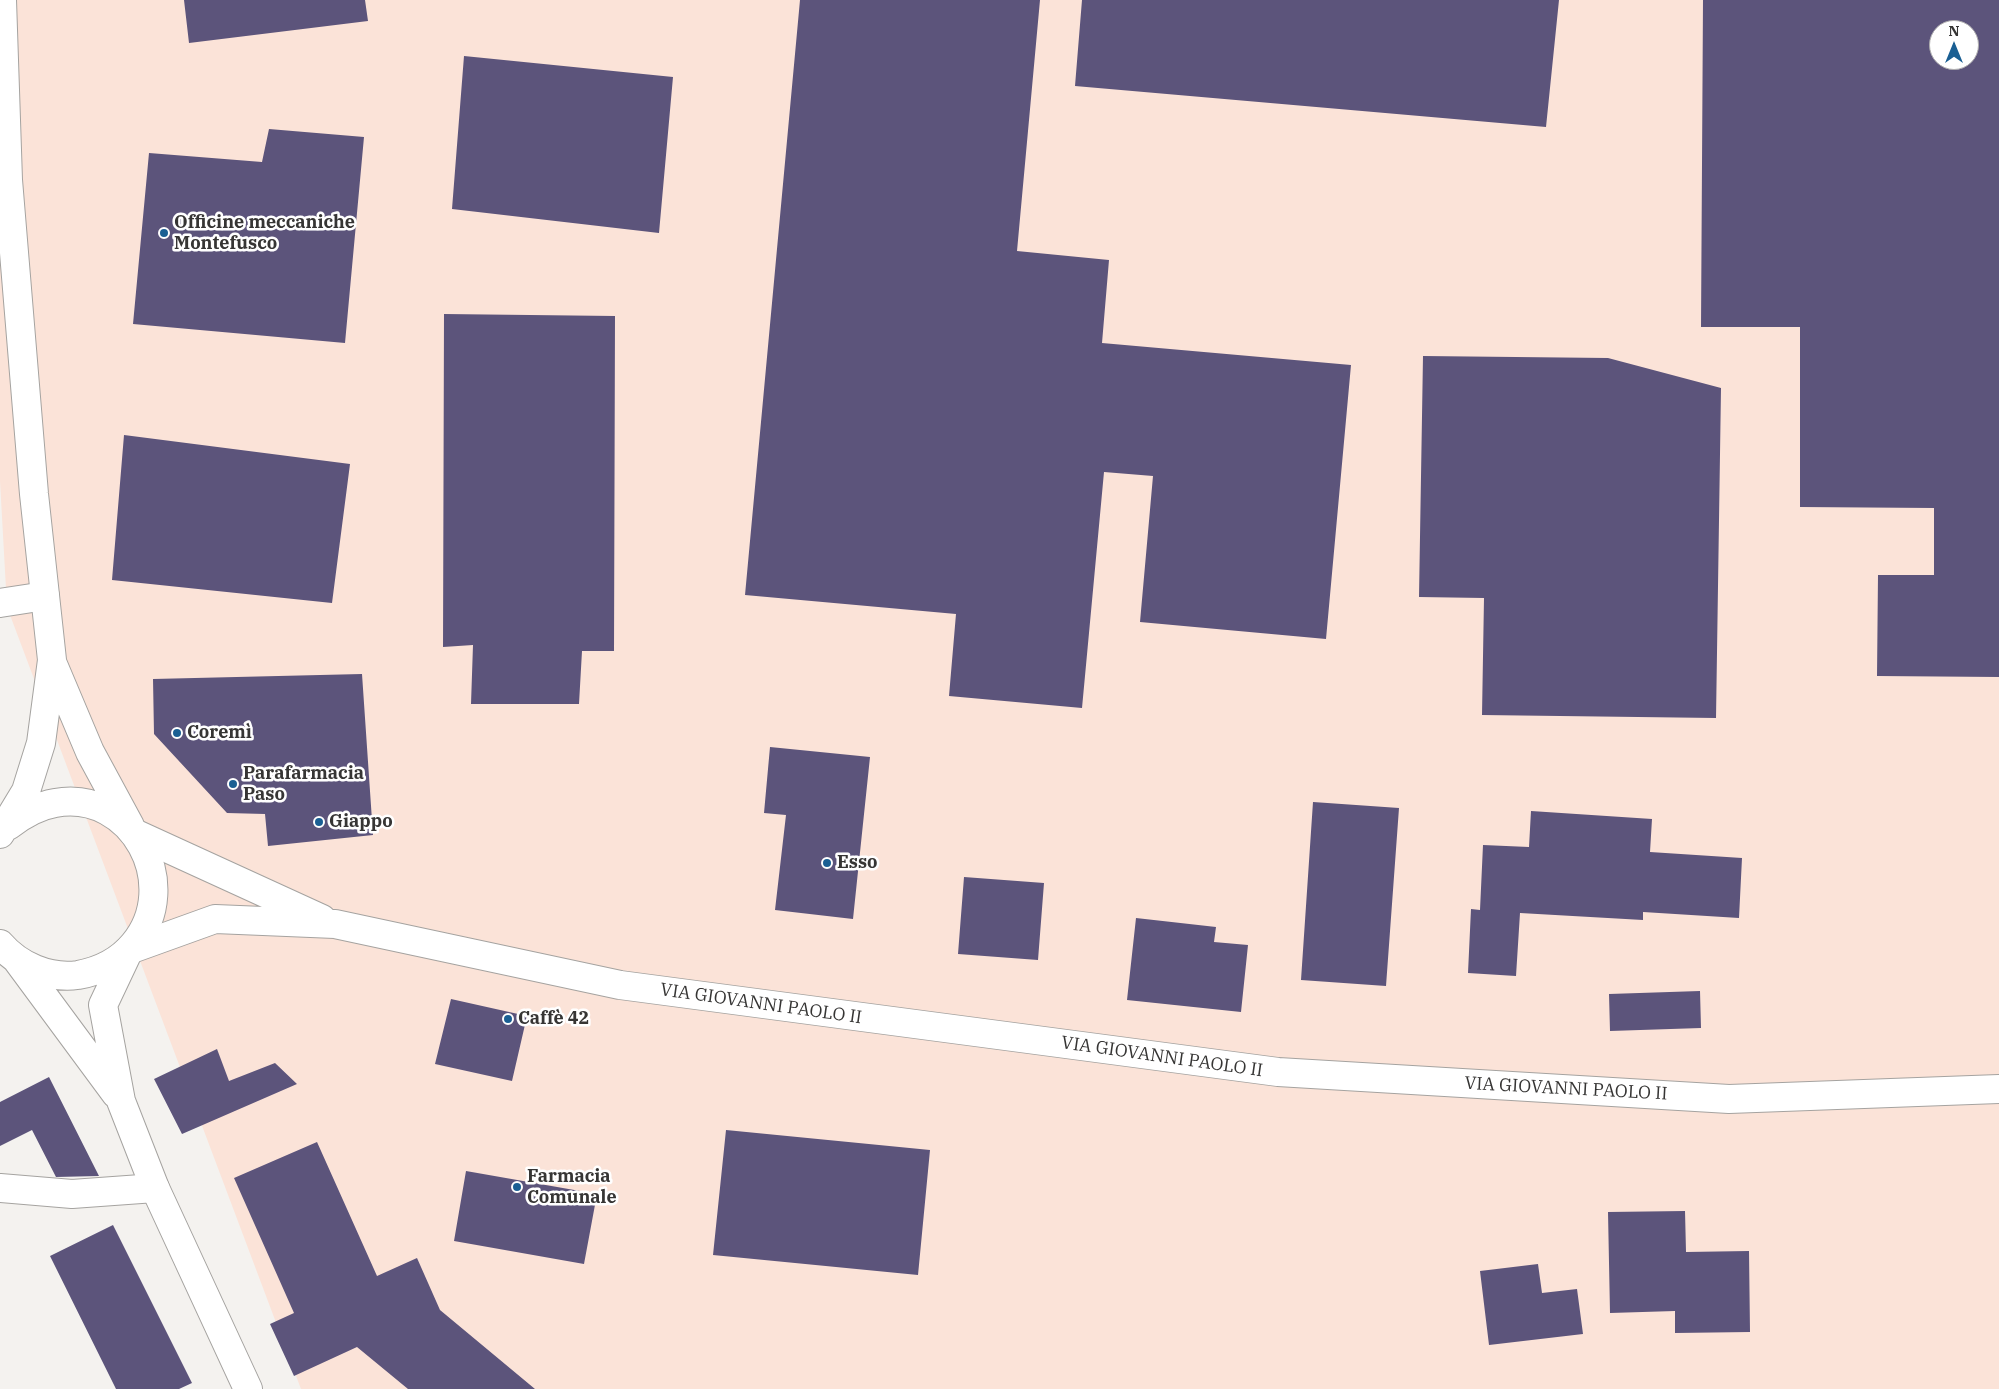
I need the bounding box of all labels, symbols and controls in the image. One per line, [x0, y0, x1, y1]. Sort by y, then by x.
north arrow [1929, 20, 1979, 70]
text: N [1948, 22, 1960, 40]
place label: Officine meccaniche Montefusco [174, 212, 355, 254]
marker: Officine meccaniche Montefusco [158, 227, 170, 239]
place label: Coremì [187, 722, 252, 744]
marker: Coremì [171, 727, 183, 739]
place label: Parafarmacia Paso [243, 763, 364, 806]
marker: Parafarmacia Paso [227, 778, 239, 790]
place label: Giappo [329, 811, 393, 833]
marker: Giappo [313, 816, 325, 828]
place label: Esso [837, 852, 877, 874]
marker: Esso [821, 857, 833, 869]
street label: VIA GIOVANNI PAOLO II [659, 979, 863, 1029]
place label: Caffè 42 [518, 1008, 589, 1030]
marker: Caffè 42 [502, 1013, 514, 1025]
street label: VIA GIOVANNI PAOLO II [1060, 1032, 1264, 1082]
street label: VIA GIOVANNI PAOLO II [1464, 1073, 1668, 1105]
place label: Farmacia Comunale [527, 1166, 617, 1208]
marker: Farmacia Comunale [511, 1181, 523, 1193]

